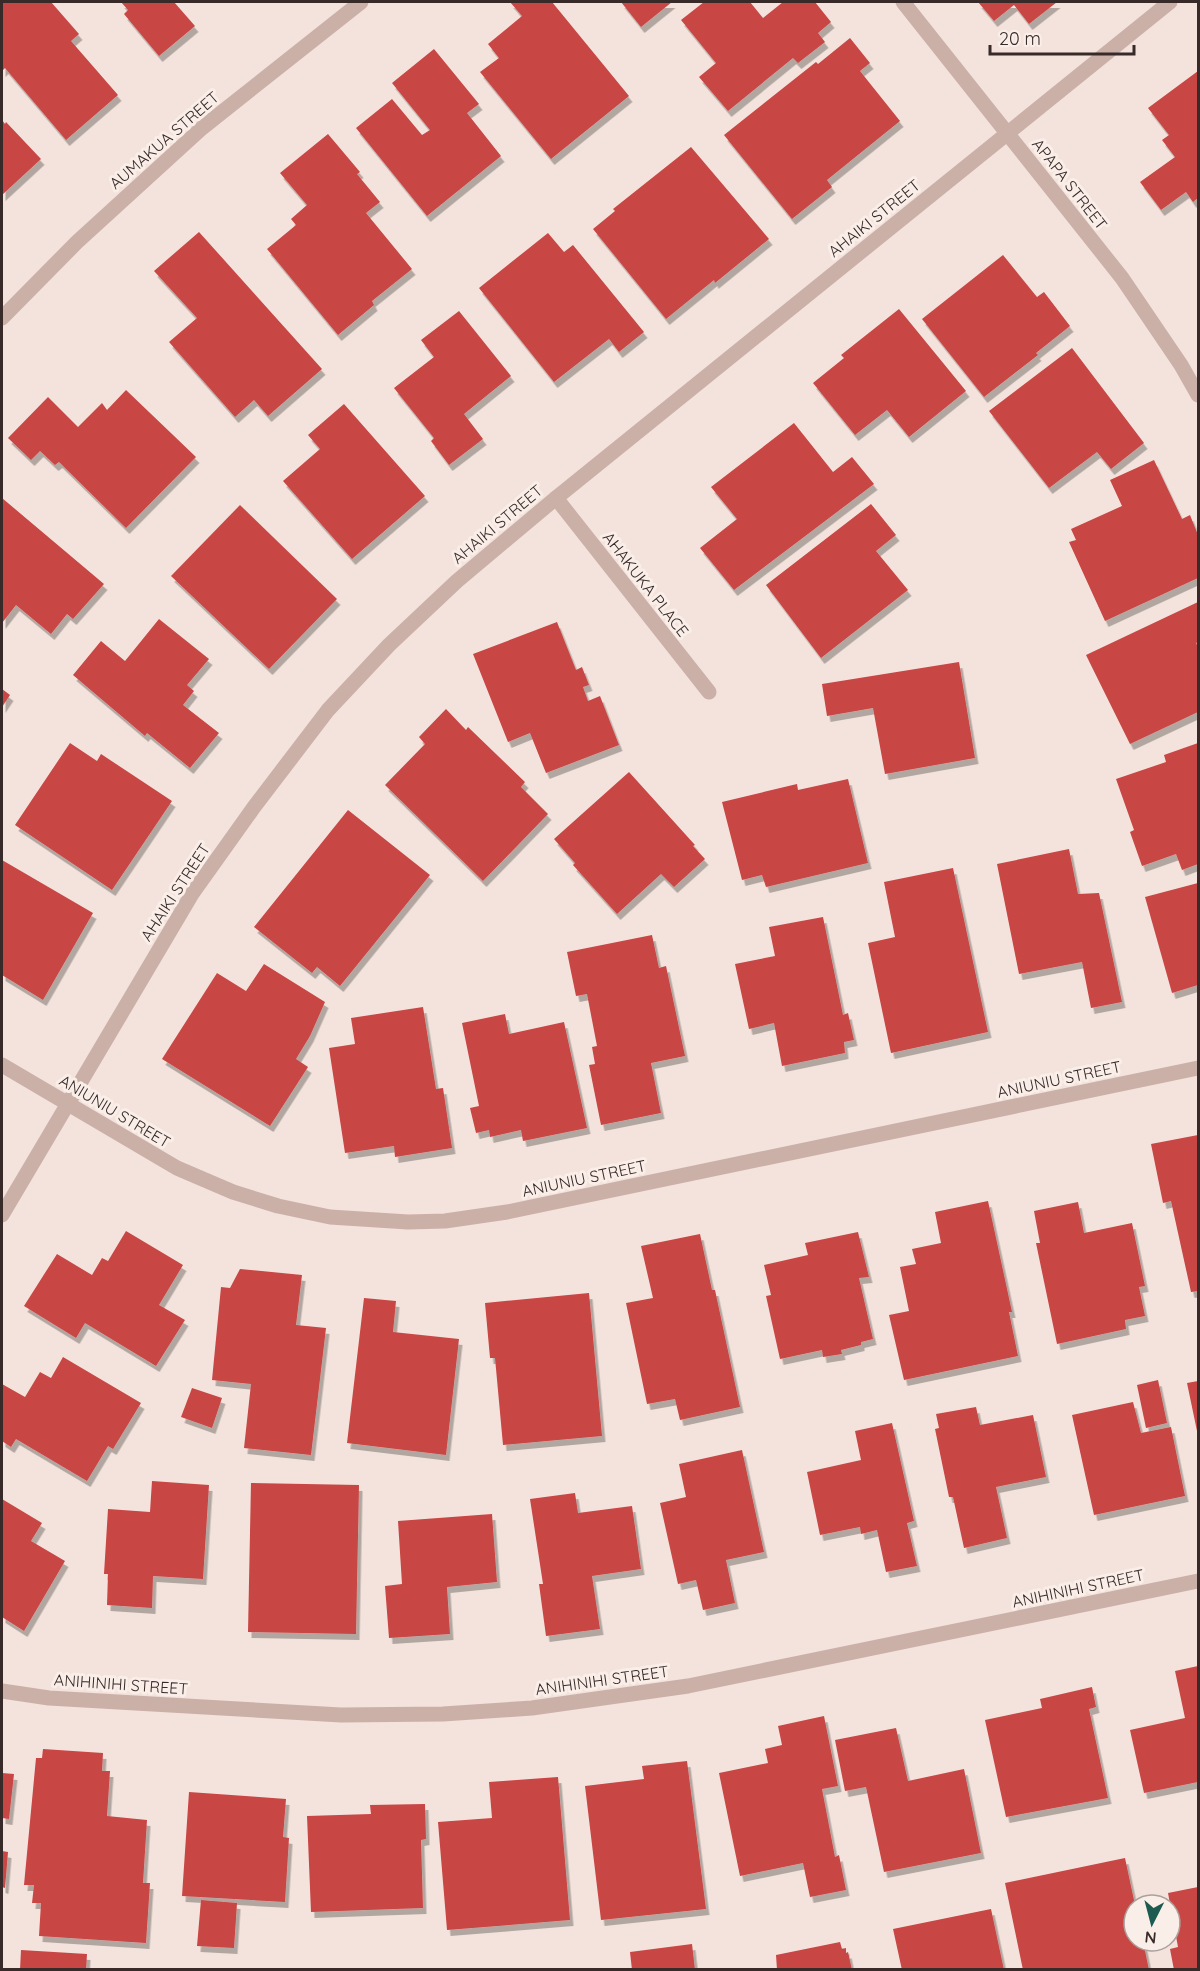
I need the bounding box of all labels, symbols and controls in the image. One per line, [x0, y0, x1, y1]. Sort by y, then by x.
scale bar [990, 18, 1134, 56]
text: 20 m [999, 27, 1041, 50]
street label: AUMAKUA STREET [105, 87, 223, 193]
street label: APAPA STREET [1028, 134, 1112, 234]
street label: AHAIKI STREET [824, 175, 924, 261]
street label: AHAIKI STREET [447, 480, 547, 568]
street label: AHAKUKA PLACE [599, 528, 693, 640]
street label: AHAIKI STREET [136, 839, 214, 945]
street label: ANIUNIU STREET [995, 1056, 1123, 1102]
street label: ANIUNIU STREET [56, 1070, 174, 1152]
street label: ANIUNIU STREET [520, 1155, 648, 1201]
street label: ANIHINIHI STREET [1010, 1564, 1146, 1612]
street label: ANIHINIHI STREET [534, 1661, 670, 1699]
street label: ANIHINIHI STREET [53, 1669, 189, 1699]
north arrow [1122, 1893, 1182, 1953]
text: N [1144, 1927, 1157, 1948]

